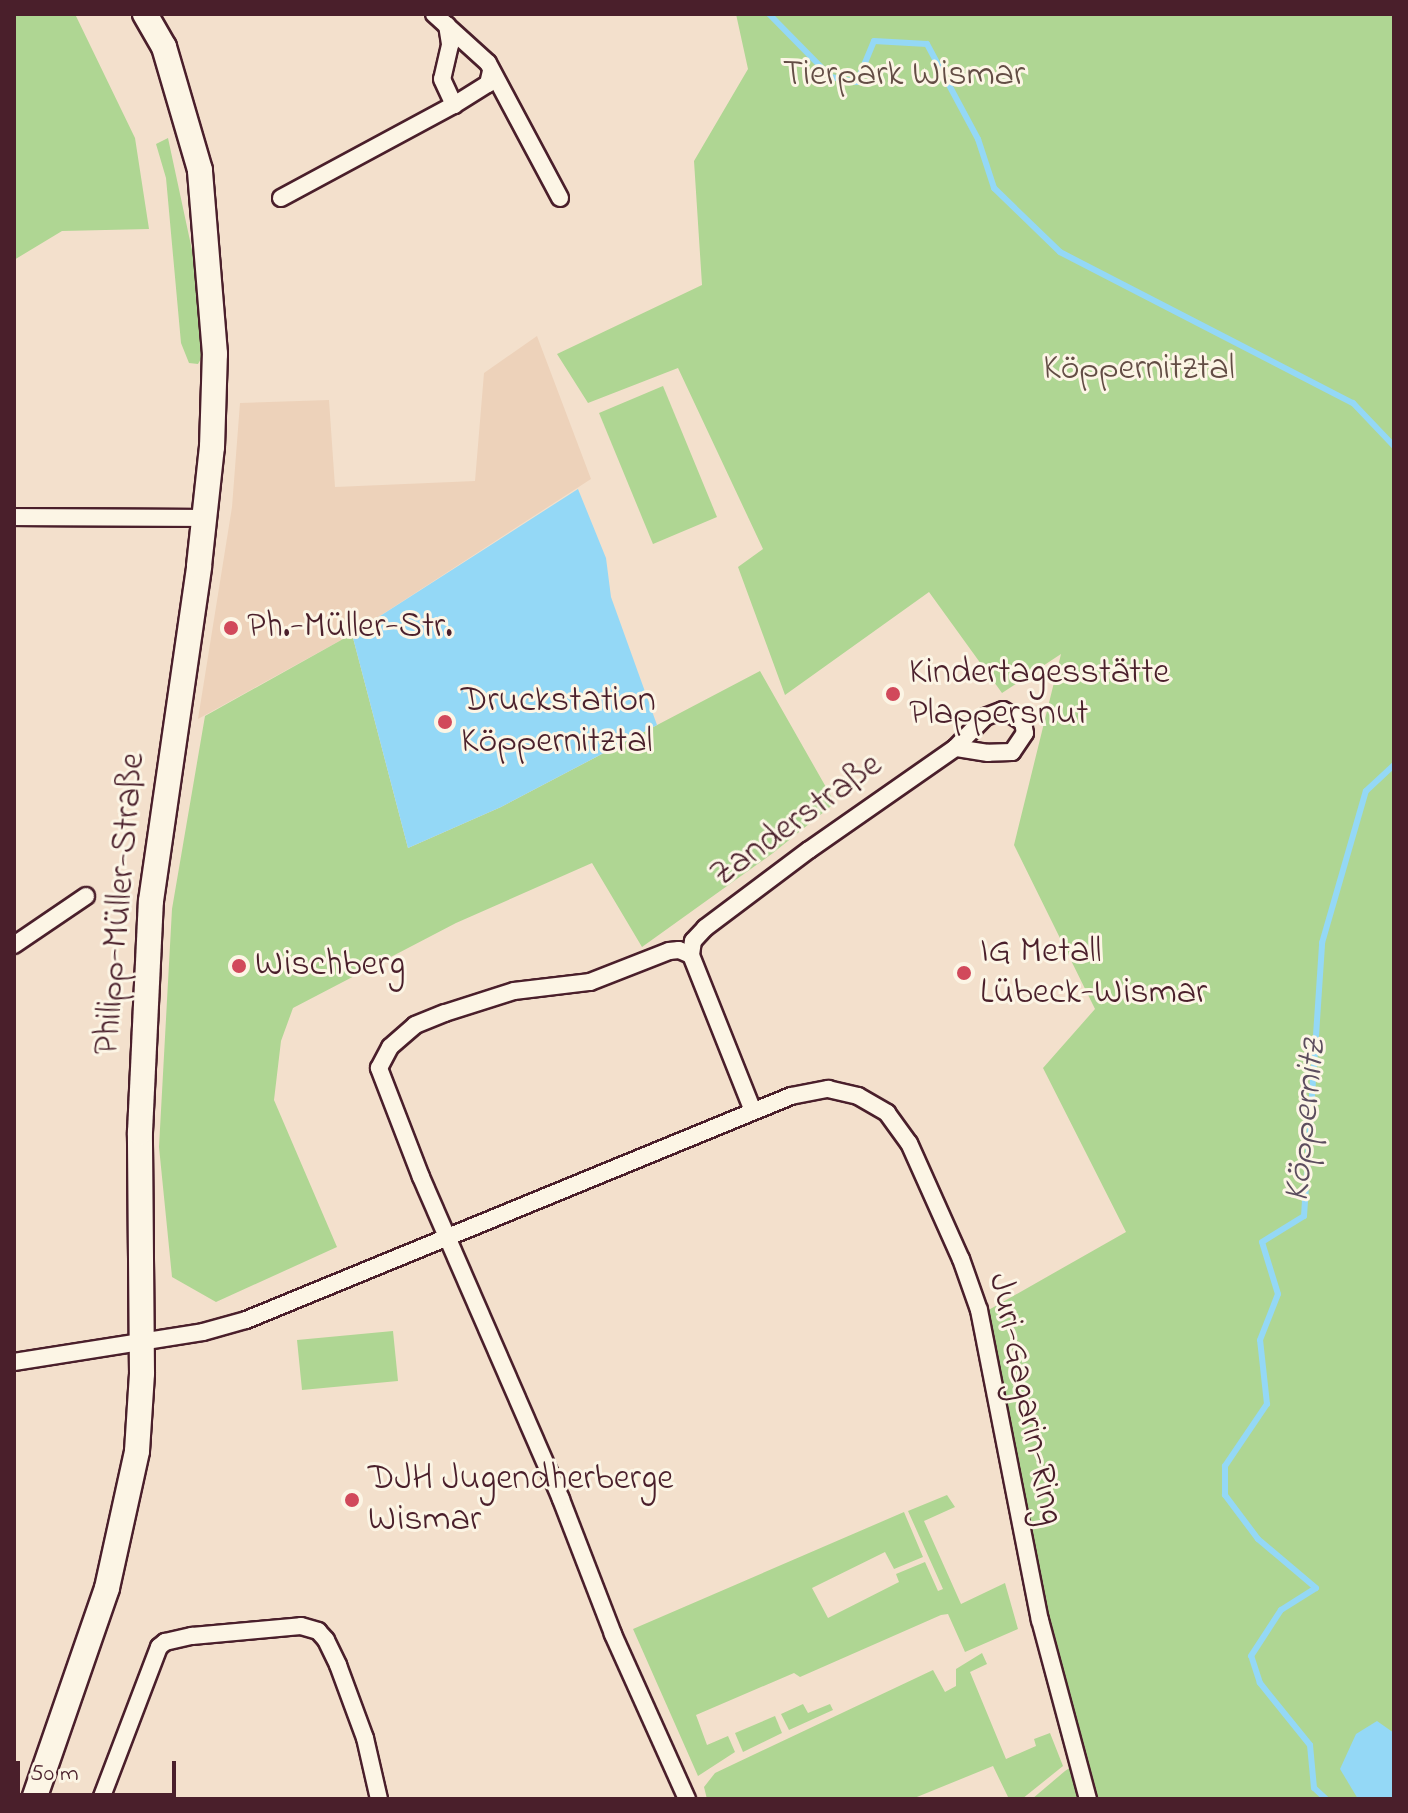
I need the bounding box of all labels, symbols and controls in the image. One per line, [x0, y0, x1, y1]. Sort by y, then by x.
park label: Tierpark Wismar [783, 54, 1025, 98]
park label: Köppernitztal [1043, 348, 1235, 392]
place label: Ph.-Müller-Str. [247, 606, 453, 650]
marker: Ph.-Müller-Str. [222, 619, 240, 637]
place label: Kindertagesstätte Plappersnut [909, 651, 1169, 736]
place label: Druckstation Köppernitztal [461, 679, 656, 764]
marker: Kindertagesstätte Plappersnut [884, 685, 902, 703]
marker: Druckstation Köppernitztal [436, 713, 454, 731]
street label: Zanderstraße [703, 744, 891, 898]
street label: Philipp-Müller-Straße [86, 751, 156, 1057]
place label: IG Metall Lübeck-Wismar [980, 930, 1207, 1015]
place label: Wischberg [255, 944, 405, 988]
marker: Wischberg [230, 957, 248, 975]
marker: IG Metall Lübeck-Wismar [955, 964, 973, 982]
water label: Köppernitz [1276, 1038, 1338, 1204]
street label: Juri-Gagarin-Ring [977, 1269, 1073, 1529]
place label: DJH Jugendherberge Wismar [368, 1457, 673, 1542]
marker: DJH Jugendherberge Wismar [343, 1491, 361, 1509]
scale bar [20, 1745, 180, 1795]
text: 50 m [30, 1757, 79, 1792]

